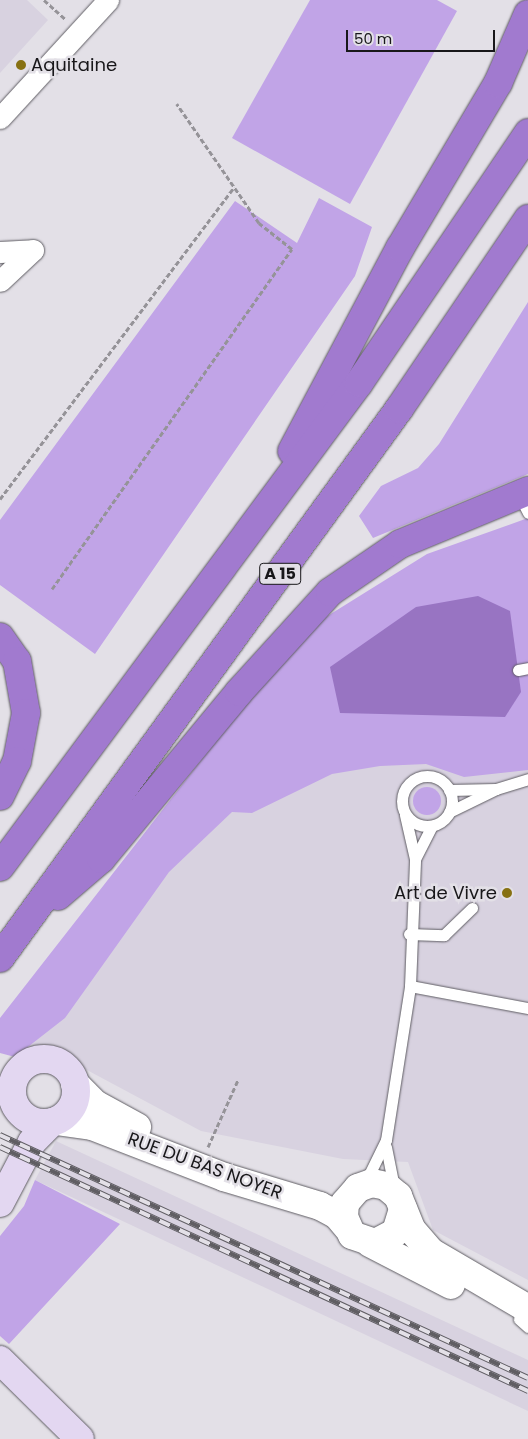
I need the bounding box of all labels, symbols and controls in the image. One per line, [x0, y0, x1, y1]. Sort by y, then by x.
scale bar [348, 20, 497, 52]
text: 50 m [354, 28, 392, 49]
place label: Aquitaine [31, 54, 117, 76]
marker: Aquitaine [15, 59, 27, 71]
road number: A 15 [259, 560, 301, 588]
place label: Art de Vivre [394, 882, 497, 904]
marker: Art de Vivre [501, 887, 513, 899]
street label: RUE DU BAS NOYER [125, 1128, 285, 1204]

